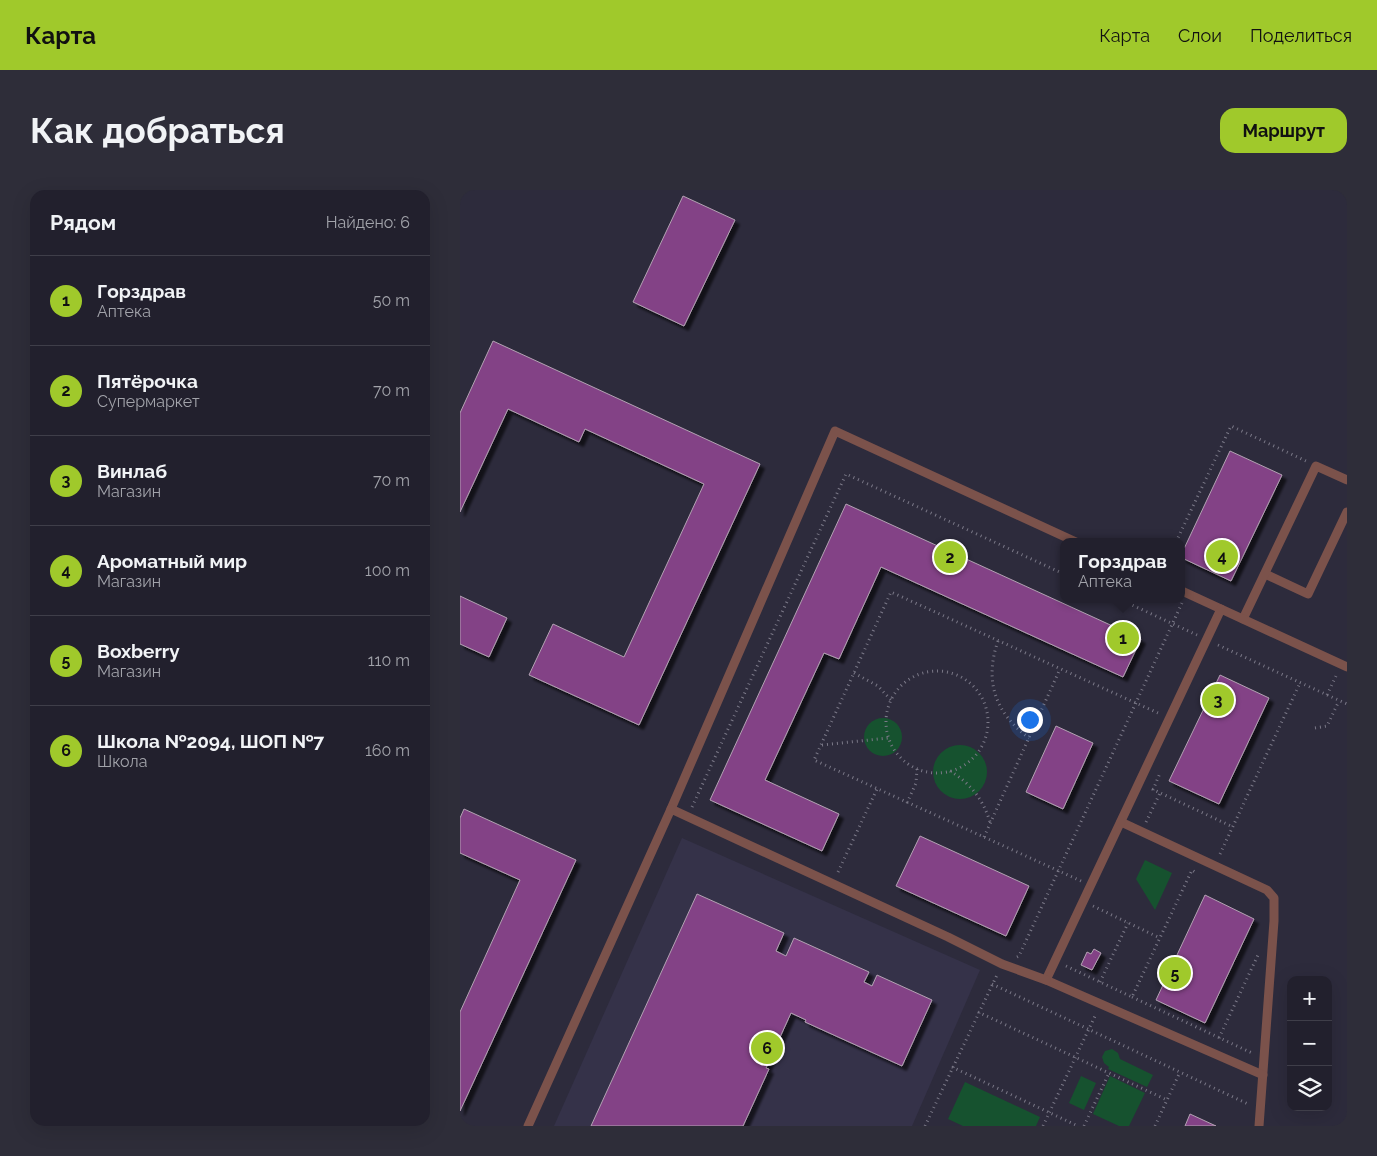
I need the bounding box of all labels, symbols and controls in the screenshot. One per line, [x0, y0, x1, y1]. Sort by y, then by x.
text: Карта [25, 21, 96, 50]
text: Карта [1099, 25, 1150, 46]
text: Слои [1178, 25, 1222, 46]
text: Поделиться [1250, 25, 1352, 46]
button: Маршрут [1220, 108, 1347, 153]
text: Как добраться [30, 110, 285, 151]
text: Рядом [50, 210, 116, 235]
text: Найдено: 6 [326, 213, 410, 232]
text: Горздрав [97, 280, 186, 302]
text: 1 [62, 291, 70, 310]
text: 50 m [373, 291, 410, 310]
text: Аптека [97, 302, 151, 321]
text: Пятёрочка [97, 370, 198, 392]
text: 2 [61, 381, 71, 400]
text: 70 m [373, 381, 410, 400]
text: Супермаркет [97, 392, 200, 411]
text: Винлаб [97, 460, 167, 482]
text: 3 [62, 471, 70, 490]
text: 70 m [373, 471, 410, 490]
text: Магазин [97, 482, 161, 501]
pin: 4 [1206, 537, 1238, 575]
pin: 2 [934, 538, 966, 576]
popup [1060, 538, 1185, 603]
text: Ароматный мир [97, 550, 247, 572]
text: Горздрав [1078, 550, 1167, 572]
text: 4 [61, 561, 71, 580]
text: 100 m [365, 561, 410, 580]
text: Магазин [97, 572, 161, 591]
text: Аптека [1078, 572, 1132, 591]
pin: 1 [1107, 619, 1139, 657]
text: Boxberry [97, 640, 180, 662]
text: 5 [62, 651, 70, 670]
text: 110 m [368, 651, 410, 670]
text: Магазин [97, 662, 161, 681]
pin: 3 [1202, 681, 1234, 719]
your location [1017, 707, 1043, 733]
text: Школа №2094, ШОП №7 [97, 730, 324, 752]
text: 6 [61, 741, 71, 760]
text: 160 m [365, 741, 410, 760]
text: Школа [97, 752, 147, 771]
pin: 5 [1159, 954, 1191, 992]
map controls [1287, 976, 1332, 1111]
button: + [1287, 976, 1332, 1021]
button: − [1287, 1021, 1332, 1066]
pin: 6 [751, 1029, 783, 1067]
button: layers [1287, 1066, 1332, 1111]

